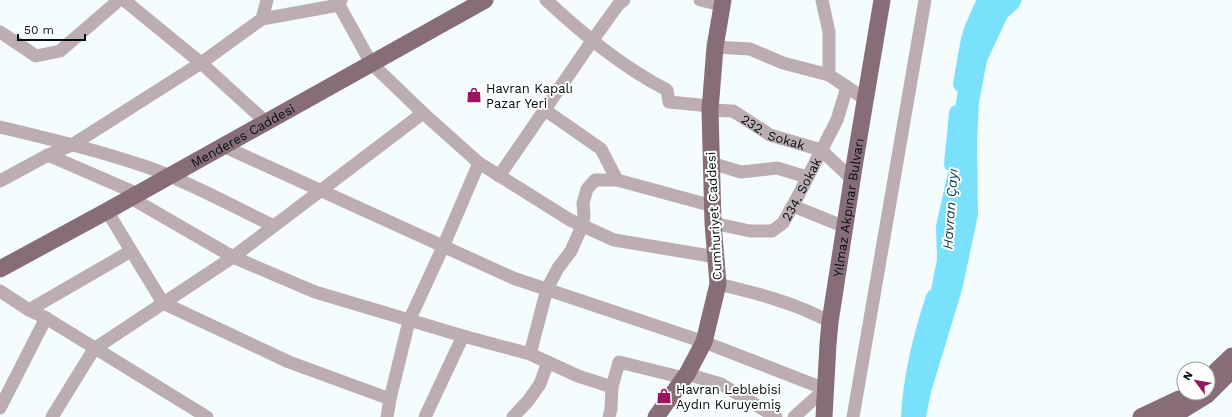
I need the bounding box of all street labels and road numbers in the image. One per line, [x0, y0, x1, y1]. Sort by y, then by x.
street label: Menderes Caddesi [188, 100, 297, 170]
street label: 232. Sokak [739, 111, 808, 153]
street label: Yılmaz Akpınar Bulvarı [830, 137, 866, 278]
street label: Cumhuriyet Caddesi [703, 151, 725, 281]
street label: 234. Sokak [778, 155, 824, 223]

